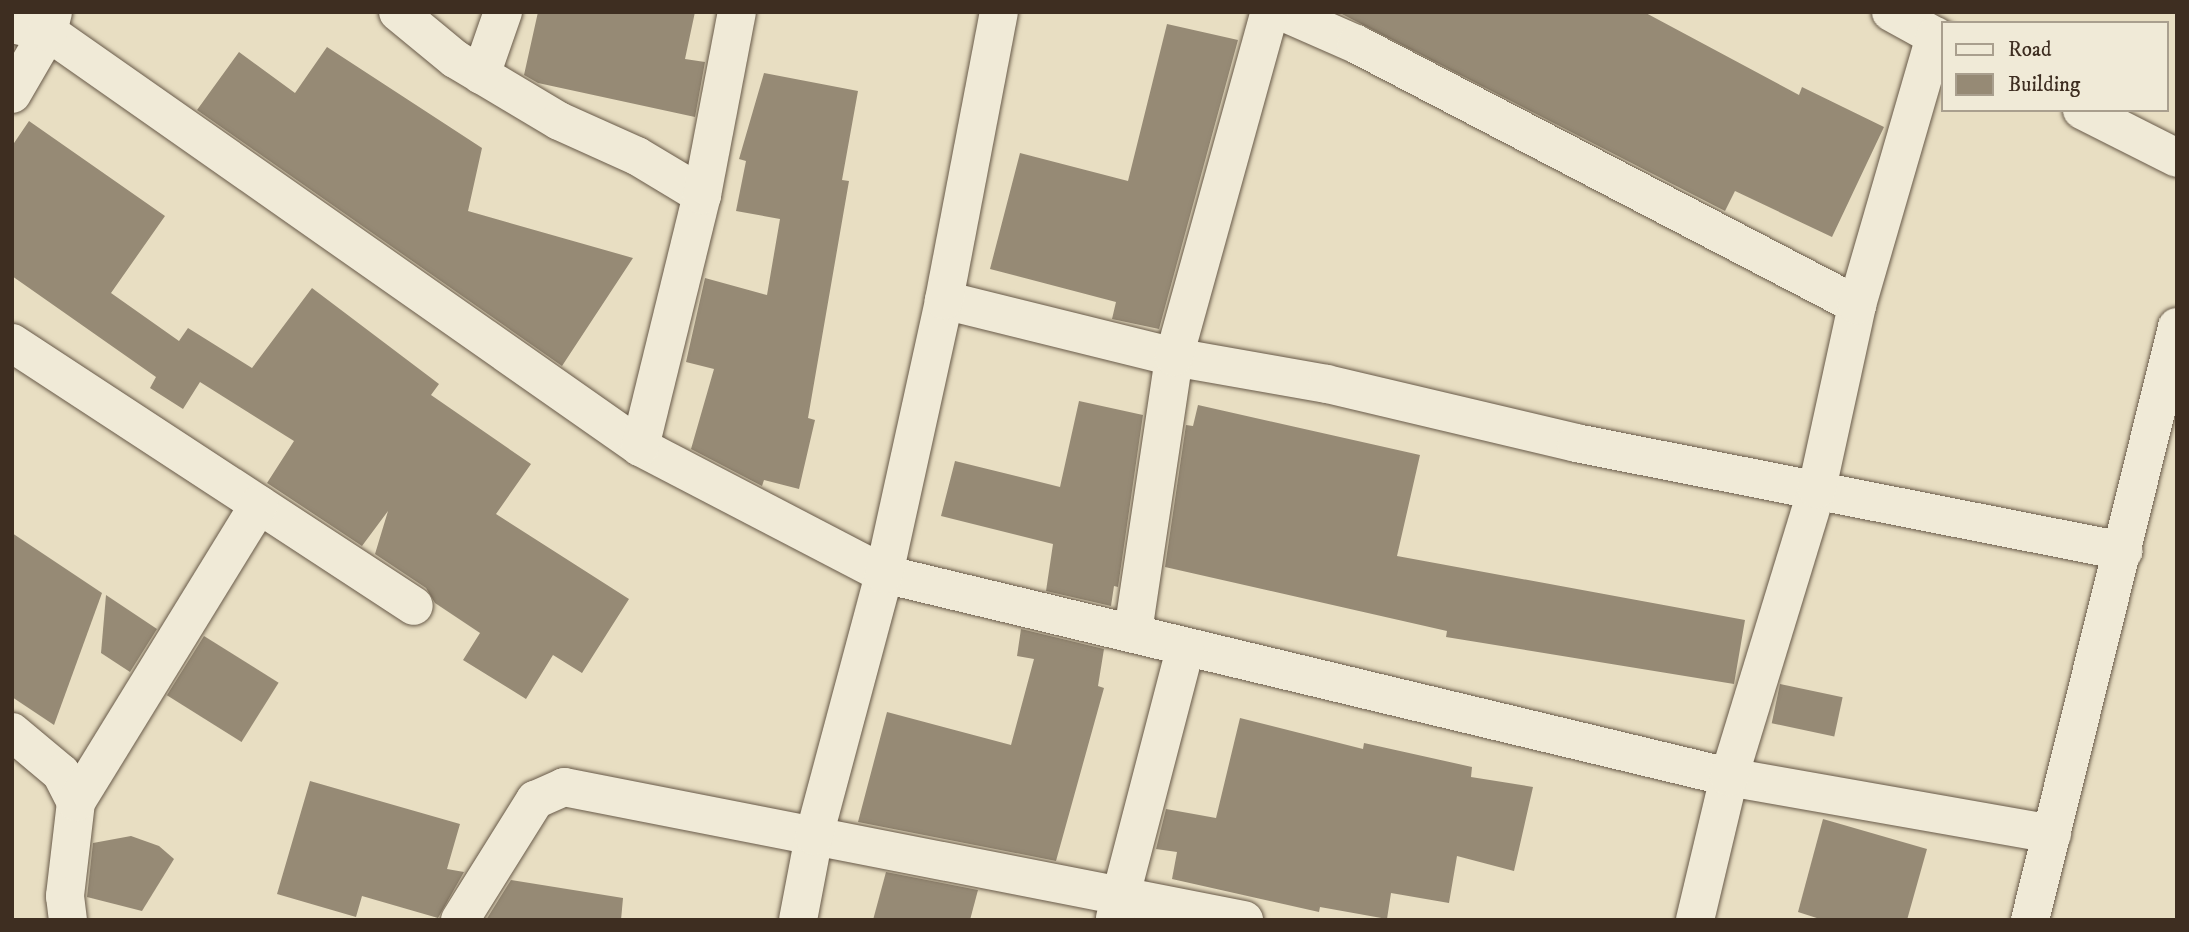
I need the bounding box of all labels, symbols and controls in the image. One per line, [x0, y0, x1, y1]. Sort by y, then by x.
legend [1940, 21, 2168, 112]
text: Road [2008, 37, 2052, 63]
text: Building [2008, 72, 2080, 98]

